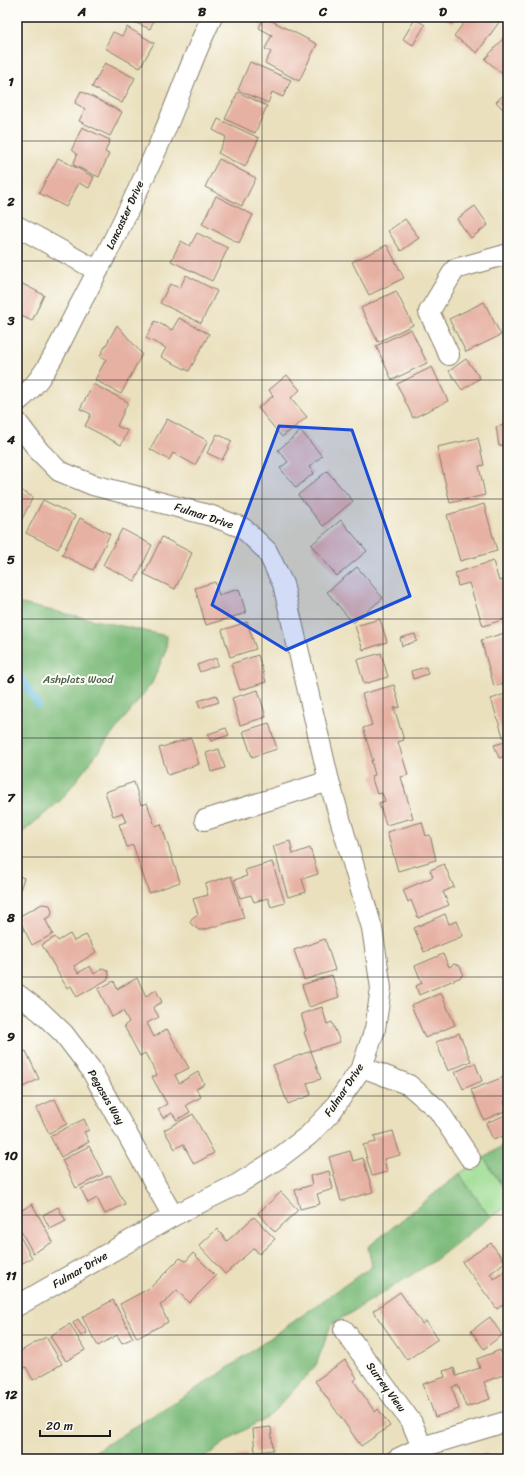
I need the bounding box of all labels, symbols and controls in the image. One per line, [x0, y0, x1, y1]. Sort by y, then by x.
text: A [77, 0, 86, 23]
text: B [198, 0, 207, 23]
text: C [318, 0, 328, 23]
text: D [439, 0, 447, 23]
text: 1 [8, 70, 14, 93]
street label: Lancaster Drive [101, 177, 149, 253]
text: 2 [6, 190, 15, 213]
text: 3 [6, 309, 15, 332]
text: 4 [6, 428, 16, 451]
street label: Fulmar Drive [172, 497, 236, 535]
text: 5 [7, 548, 15, 571]
text: 6 [6, 667, 15, 690]
park label: Ashplats Wood [42, 670, 114, 689]
text: 7 [7, 786, 16, 809]
text: 8 [6, 906, 15, 929]
text: 9 [7, 1025, 15, 1048]
street label: Fulmar Drive [319, 1059, 369, 1121]
street label: Pegasus Way [82, 1066, 130, 1129]
text: 10 [4, 1144, 18, 1167]
street label: Fulmar Drive [49, 1246, 112, 1294]
text: 11 [5, 1264, 17, 1287]
street label: Surrey View [361, 1358, 411, 1416]
text: 12 [4, 1383, 18, 1406]
scale bar [40, 1412, 110, 1438]
text: 20 m [46, 1415, 73, 1437]

